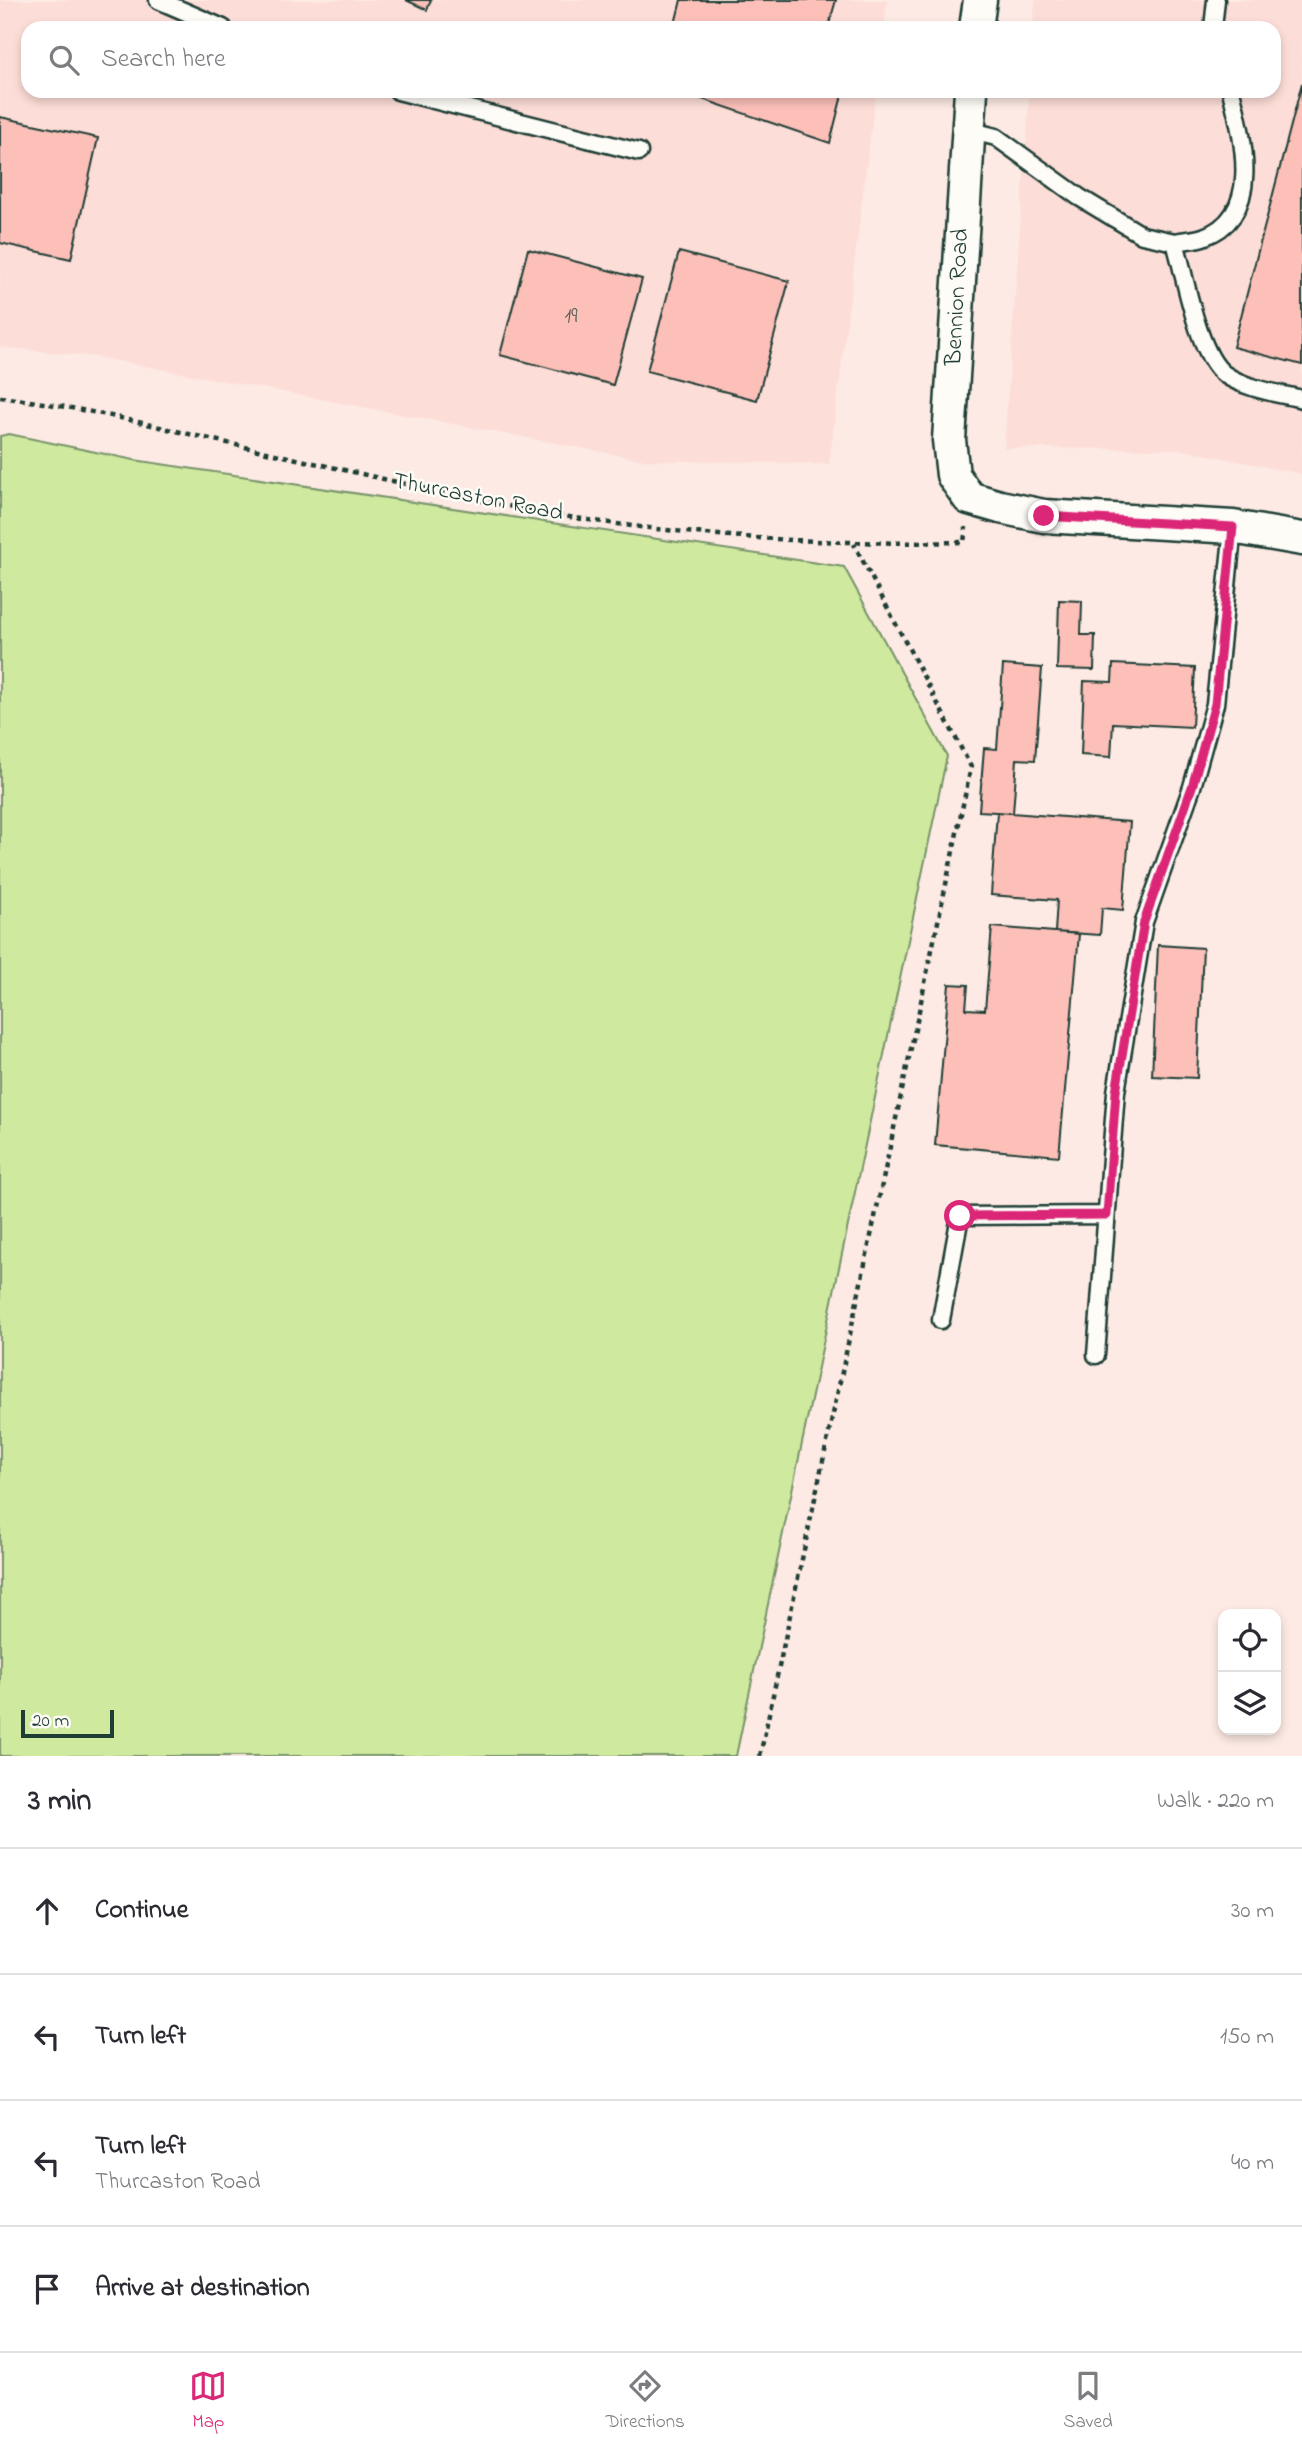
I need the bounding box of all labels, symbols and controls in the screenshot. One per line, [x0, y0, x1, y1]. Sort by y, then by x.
search box [21, 21, 1281, 98]
icon: search [45, 41, 83, 79]
text: Search here [101, 41, 226, 79]
street label: Bennion Road [937, 227, 979, 368]
house number: 19 [565, 302, 578, 332]
street label: Thurcaston Road [390, 464, 567, 532]
route end [1028, 500, 1059, 531]
route start [944, 1200, 975, 1231]
map controls [1218, 1609, 1281, 1735]
button: locate [1218, 1609, 1281, 1672]
button: layers [1218, 1672, 1281, 1735]
scale bar [21, 1707, 114, 1739]
text: 20 m [32, 1708, 69, 1735]
text: 3 min [28, 1780, 91, 1824]
text: Walk · 220 m [1157, 1785, 1274, 1818]
icon: ahead [28, 1892, 66, 1930]
text: Continue [95, 1892, 188, 1930]
text: 30 m [1231, 1895, 1274, 1928]
icon: left [28, 2018, 66, 2056]
text: Turn left [95, 2018, 186, 2056]
text: 150 m [1220, 2021, 1274, 2054]
text: Turn left [95, 2128, 186, 2166]
icon: left [28, 2144, 66, 2182]
text: 40 m [1231, 2147, 1274, 2180]
text: Thurcaston Road [95, 2166, 260, 2199]
icon: arrive [28, 2270, 66, 2308]
text: Arrive at destination [95, 2270, 310, 2308]
tab: Map [189, 2367, 227, 2436]
tab: Directions [606, 2367, 685, 2436]
tab: Saved [1063, 2367, 1113, 2436]

